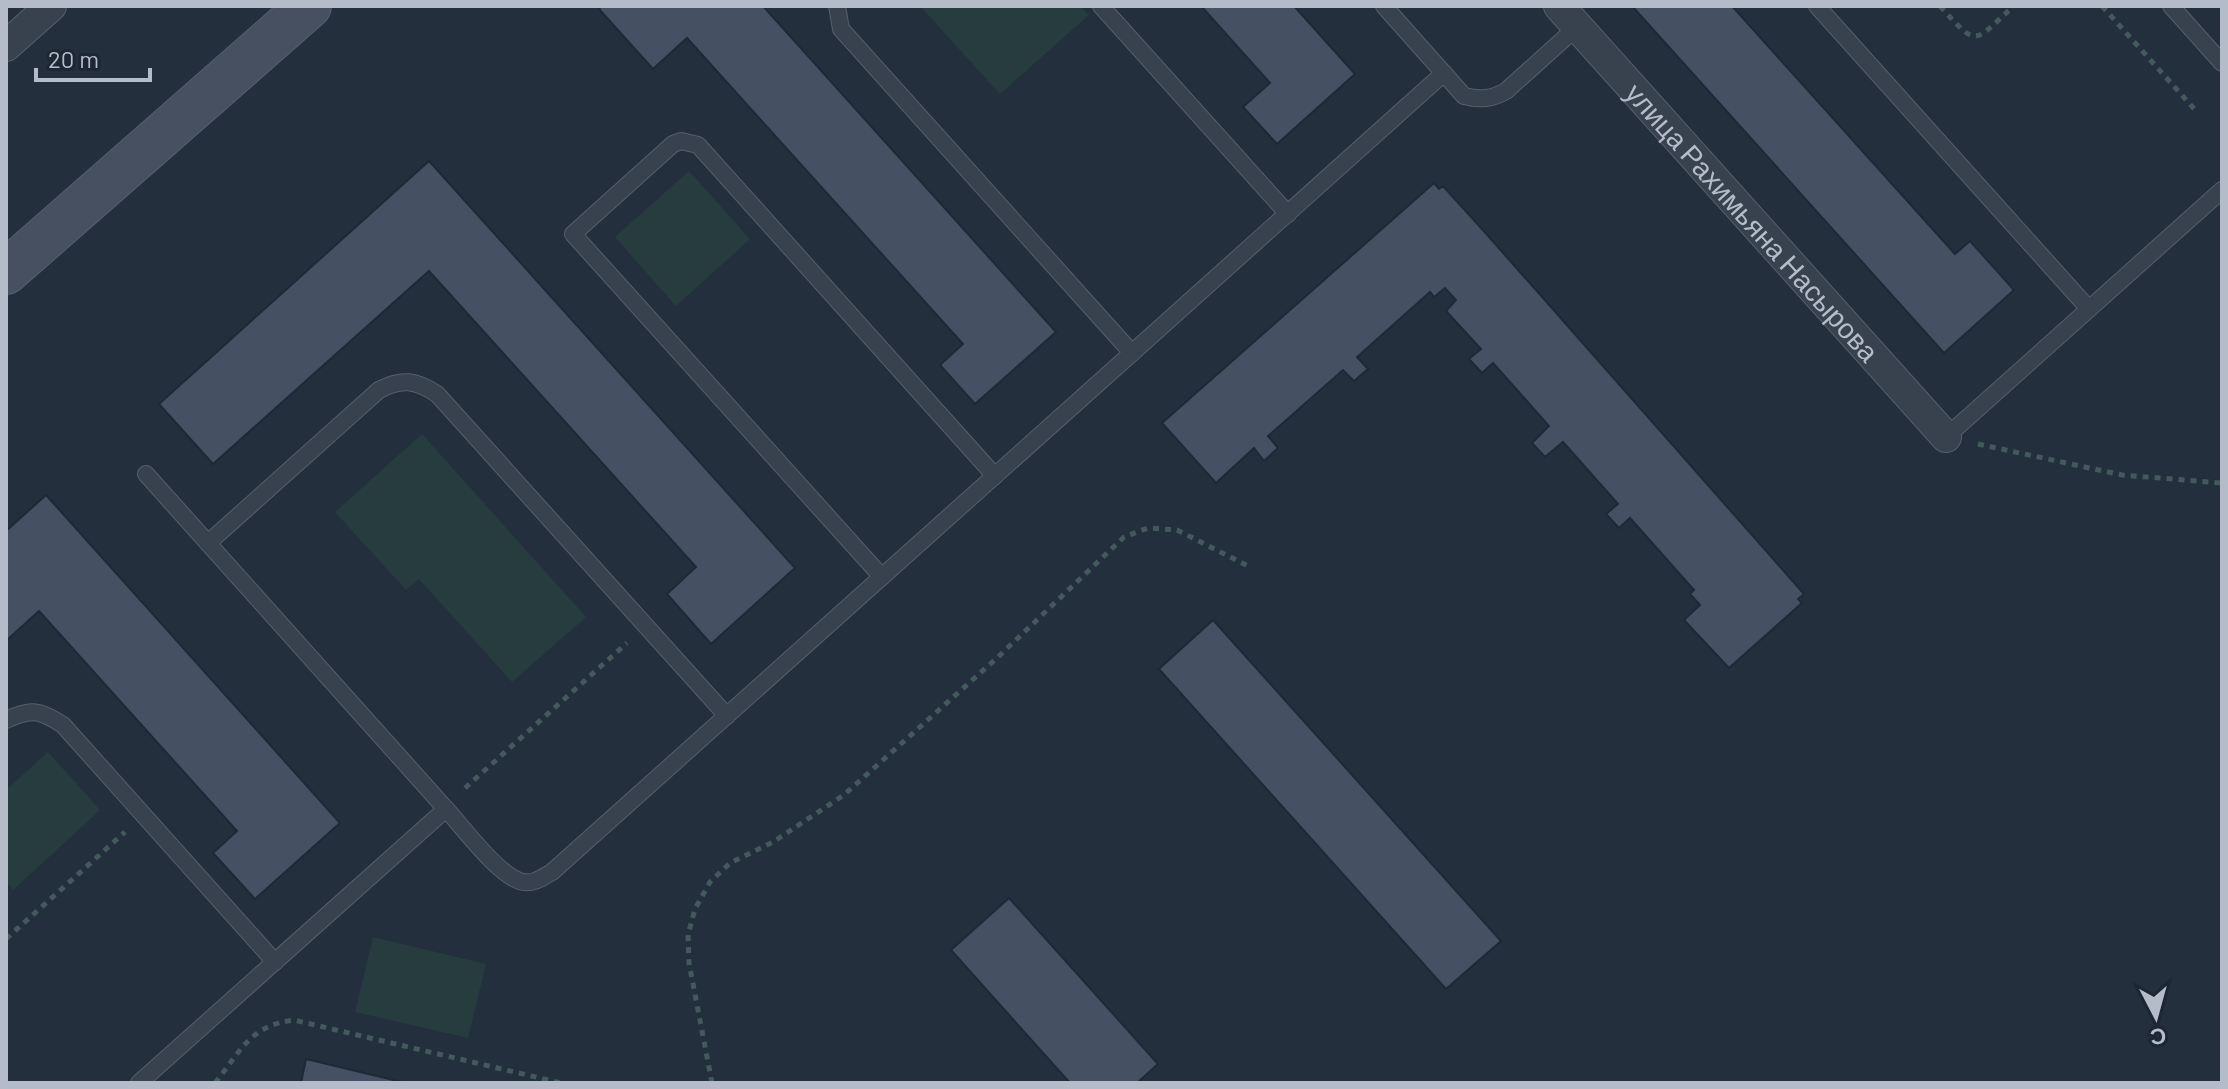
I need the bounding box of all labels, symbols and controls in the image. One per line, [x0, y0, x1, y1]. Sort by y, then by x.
scale bar [36, 32, 150, 82]
text: 20 m [48, 44, 99, 73]
street label: улица Рахимьяна Насырова [1619, 76, 1887, 368]
north arrow [2116, 977, 2196, 1057]
text: С [2149, 1024, 2167, 1052]

